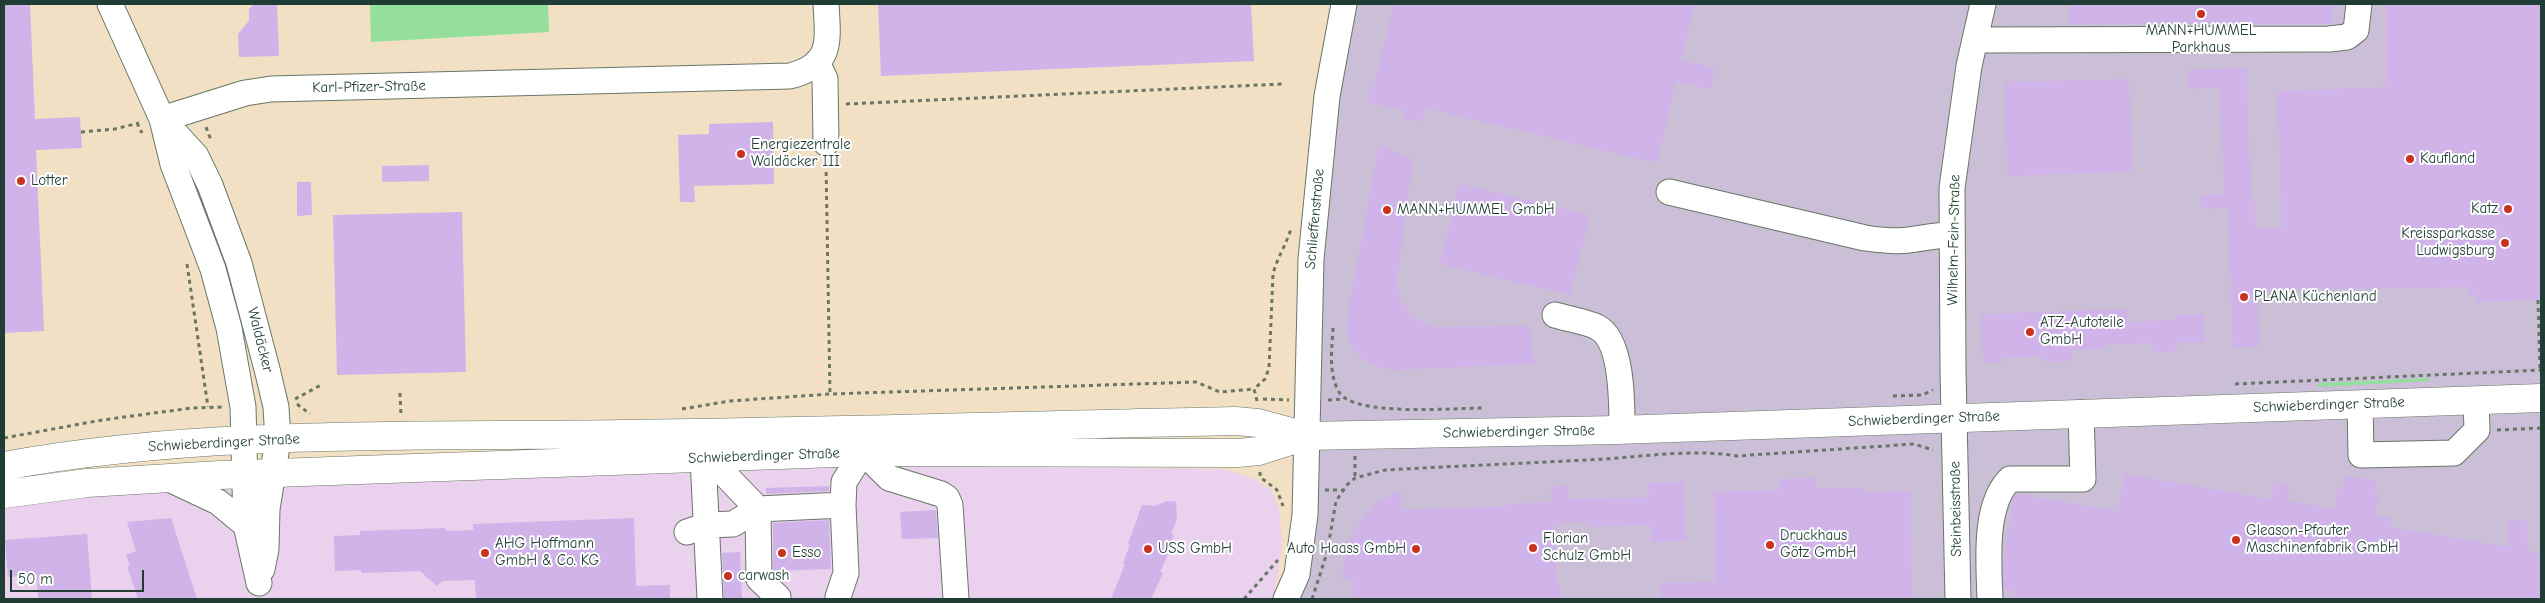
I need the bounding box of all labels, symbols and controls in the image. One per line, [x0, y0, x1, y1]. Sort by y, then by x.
marker: MANN+HUMMEL Parkhaus [2195, 8, 2207, 20]
place label: MANN+HUMMEL Parkhaus [2146, 22, 2256, 57]
street label: Karl-Pfizer-Straße [312, 77, 426, 97]
place label: Energiezentrale Waldäcker III [751, 136, 851, 171]
marker: Energiezentrale Waldäcker III [735, 148, 747, 160]
place label: Kaufland [2420, 150, 2475, 168]
marker: Kaufland [2404, 153, 2416, 165]
street label: Schlieffenstraße [1302, 168, 1328, 270]
place label: Lotter [31, 172, 68, 190]
street label: Wilhelm-Fein-Straße [1944, 174, 1964, 306]
marker: Lotter [15, 175, 27, 187]
place label: Katz [2471, 200, 2498, 218]
place label: MANN+HUMMEL GmbH [1397, 201, 1555, 219]
marker: Katz [2502, 203, 2514, 215]
marker: MANN+HUMMEL GmbH [1381, 204, 1393, 216]
place label: Kreissparkasse Ludwigsburg [2401, 225, 2495, 260]
marker: Kreissparkasse Ludwigsburg [2499, 237, 2511, 249]
place label: PLANA Küchenland [2254, 288, 2377, 306]
marker: PLANA Küchenland [2238, 291, 2250, 303]
street label: Waldäcker [243, 306, 277, 374]
place label: ATZ-Autoteile GmbH [2040, 314, 2124, 349]
marker: ATZ-Autoteile GmbH [2024, 326, 2036, 338]
street label: Schwieberdinger Straße [2253, 393, 2405, 417]
street label: Schwieberdinger Straße [1848, 407, 2000, 431]
street label: Schwieberdinger Straße [1443, 422, 1595, 442]
street label: Schwieberdinger Straße [148, 430, 300, 456]
street label: Schwieberdinger Straße [688, 444, 840, 468]
street label: Steinbeisstraße [1946, 461, 1966, 557]
place label: Gleason-Pfauter Maschinenfabrik GmbH [2246, 522, 2399, 557]
place label: Druckhaus Götz GmbH [1780, 527, 1856, 562]
place label: Florian Schulz GmbH [1543, 530, 1631, 565]
marker: Gleason-Pfauter Maschinenfabrik GmbH [2230, 534, 2242, 546]
place label: AHG Hoffmann GmbH & Co. KG [495, 535, 599, 570]
marker: Druckhaus Götz GmbH [1764, 539, 1776, 551]
place label: USS GmbH [1158, 540, 1232, 558]
place label: Auto Haass GmbH [1287, 540, 1406, 558]
marker: Florian Schulz GmbH [1527, 542, 1539, 554]
marker: USS GmbH [1142, 543, 1154, 555]
marker: Auto Haass GmbH [1410, 543, 1422, 555]
place label: Esso [792, 544, 821, 562]
marker: AHG Hoffmann GmbH & Co. KG [479, 547, 491, 559]
marker: Esso [776, 547, 788, 559]
scale bar [12, 560, 146, 592]
place label: carwash [738, 567, 790, 585]
text: 50 m [18, 570, 53, 588]
marker: carwash [722, 570, 734, 582]

